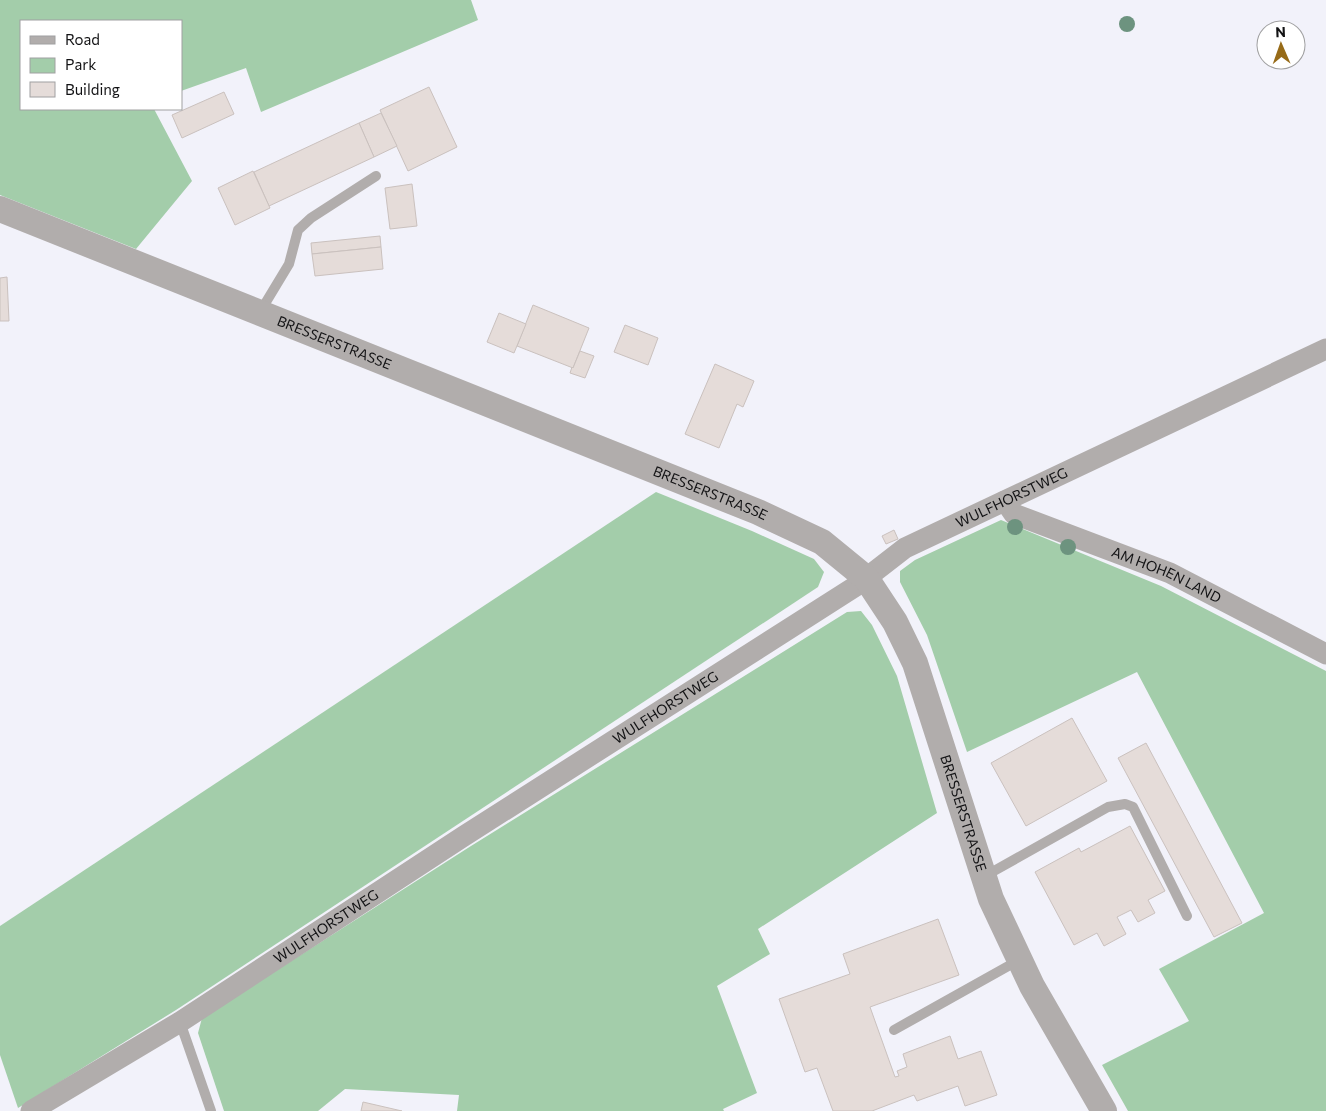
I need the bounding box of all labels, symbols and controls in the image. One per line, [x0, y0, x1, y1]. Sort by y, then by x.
legend [20, 20, 182, 110]
north arrow [1256, 20, 1306, 70]
text: N [1275, 23, 1286, 40]
text: Road [65, 30, 100, 48]
text: Park [65, 55, 96, 73]
text: Building [65, 80, 120, 98]
street label: BRESSERSTRASSE [275, 312, 394, 373]
street label: BRESSERSTRASSE [651, 462, 770, 523]
street label: WULFHORSTWEG [953, 463, 1070, 531]
street label: AM HOHEN LAND [1109, 543, 1224, 606]
street label: WULFHORSTWEG [609, 667, 721, 747]
street label: BRESSERSTRASSE [937, 753, 991, 874]
street label: WULFHORSTWEG [270, 886, 381, 966]

